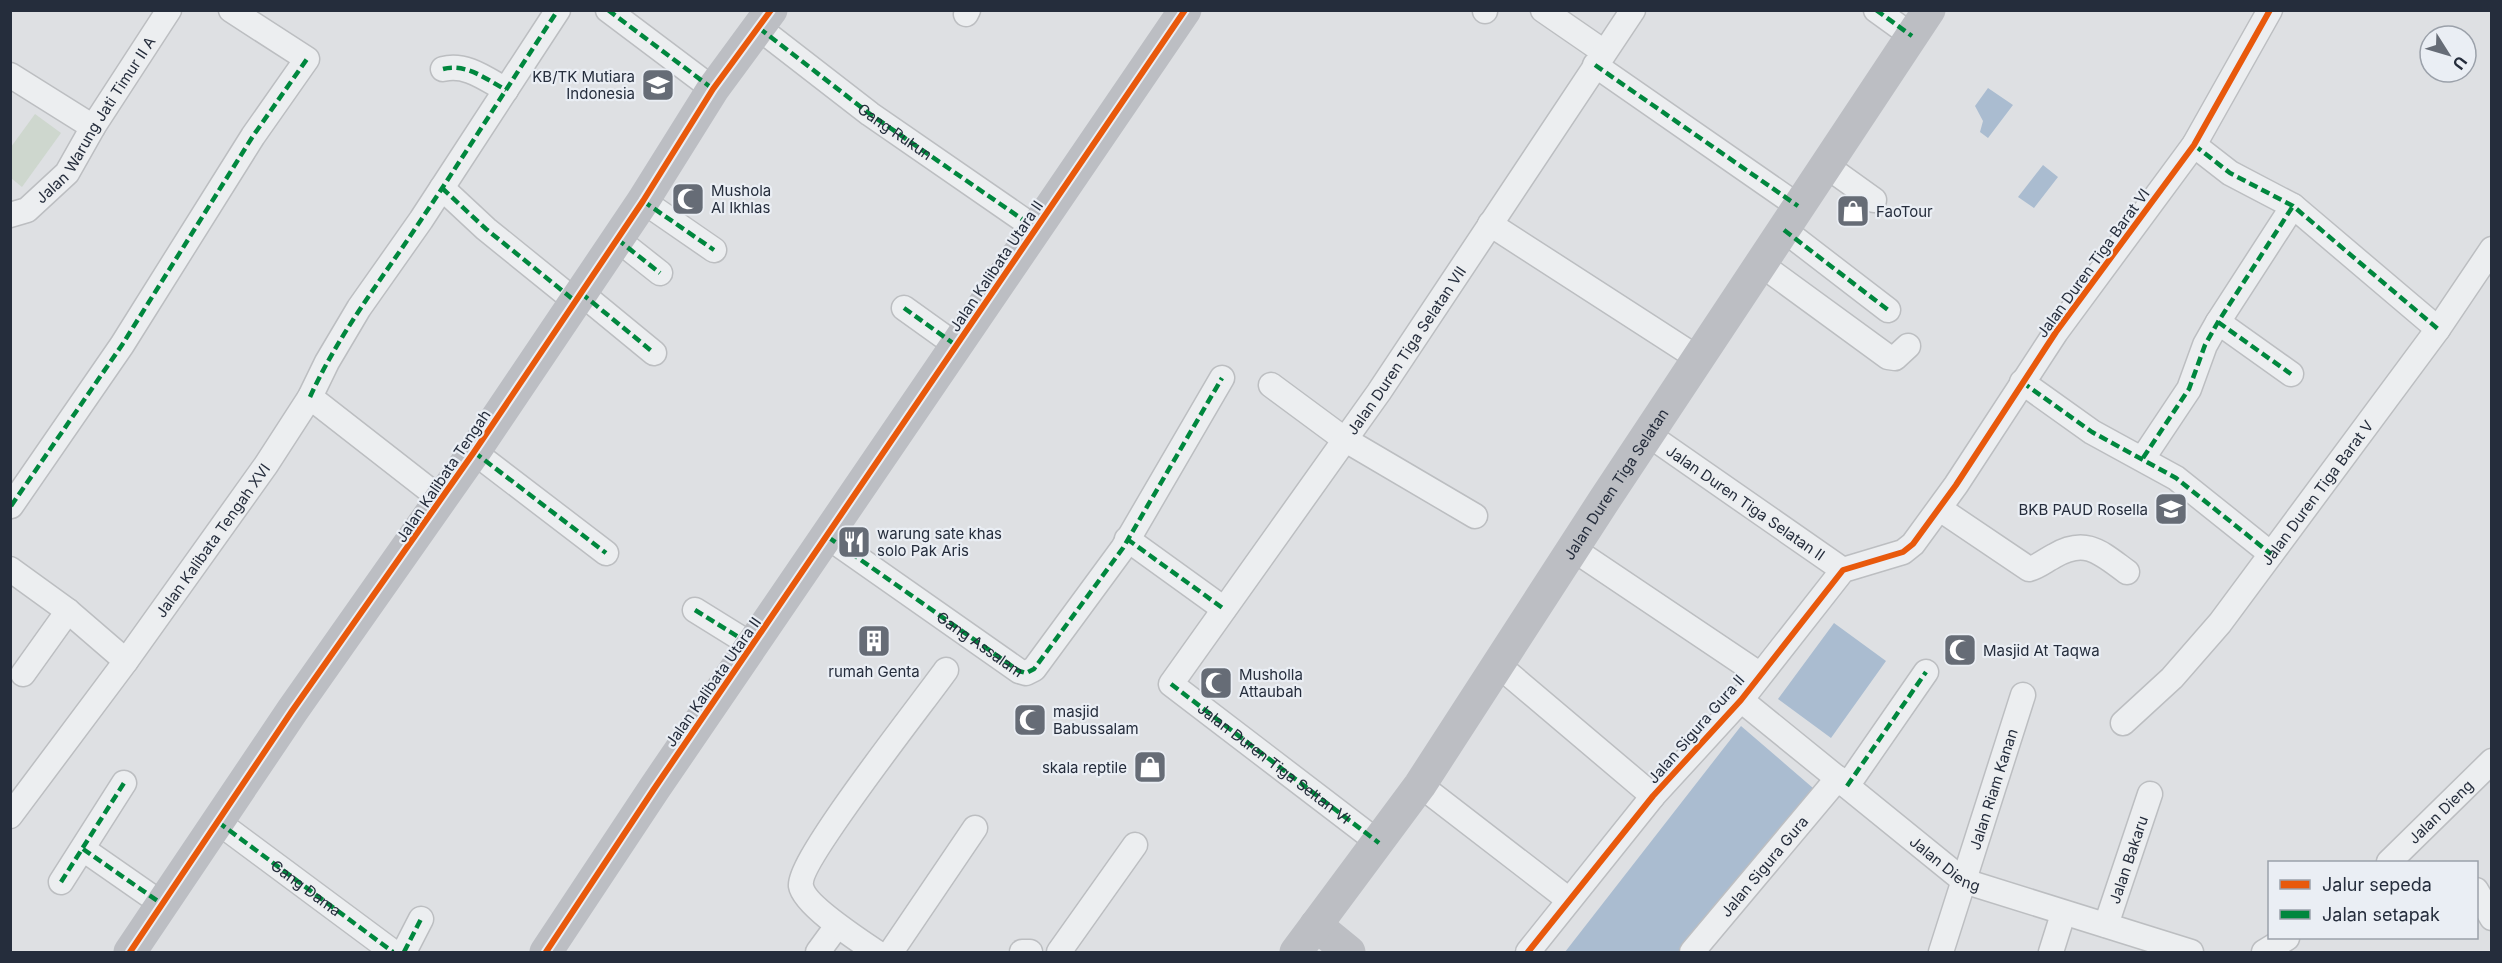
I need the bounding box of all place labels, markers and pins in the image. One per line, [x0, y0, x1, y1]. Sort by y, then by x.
place label: KB/TK Mutiara Indonesia [532, 67, 635, 103]
school or university icon: KB/TK Mutiara Indonesia [640, 67, 676, 103]
mosque icon: Mushola Al Ikhlas [670, 181, 706, 217]
place label: Mushola Al Ikhlas [711, 181, 771, 217]
shop icon: FaoTour [1835, 193, 1871, 229]
place label: FaoTour [1876, 202, 1933, 221]
school or university icon: BKB PAUD Rosella [2153, 491, 2189, 527]
place label: BKB PAUD Rosella [2019, 500, 2148, 519]
restaurant icon: warung sate khas solo Pak Aris [836, 524, 872, 560]
place label: warung sate khas solo Pak Aris [877, 524, 1002, 560]
building icon: rumah Genta [856, 623, 892, 659]
mosque icon: Masjid At Taqwa [1942, 632, 1978, 668]
place label: Masjid At Taqwa [1983, 641, 2100, 660]
place label: rumah Genta [828, 662, 920, 681]
mosque icon: Musholla Attaubah [1198, 665, 1234, 701]
place label: Musholla Attaubah [1239, 665, 1303, 701]
mosque icon: masjid Babussalam [1012, 702, 1048, 738]
place label: masjid Babussalam [1053, 702, 1139, 738]
shop icon: skala reptile [1132, 749, 1168, 785]
place label: skala reptile [1042, 758, 1127, 777]

